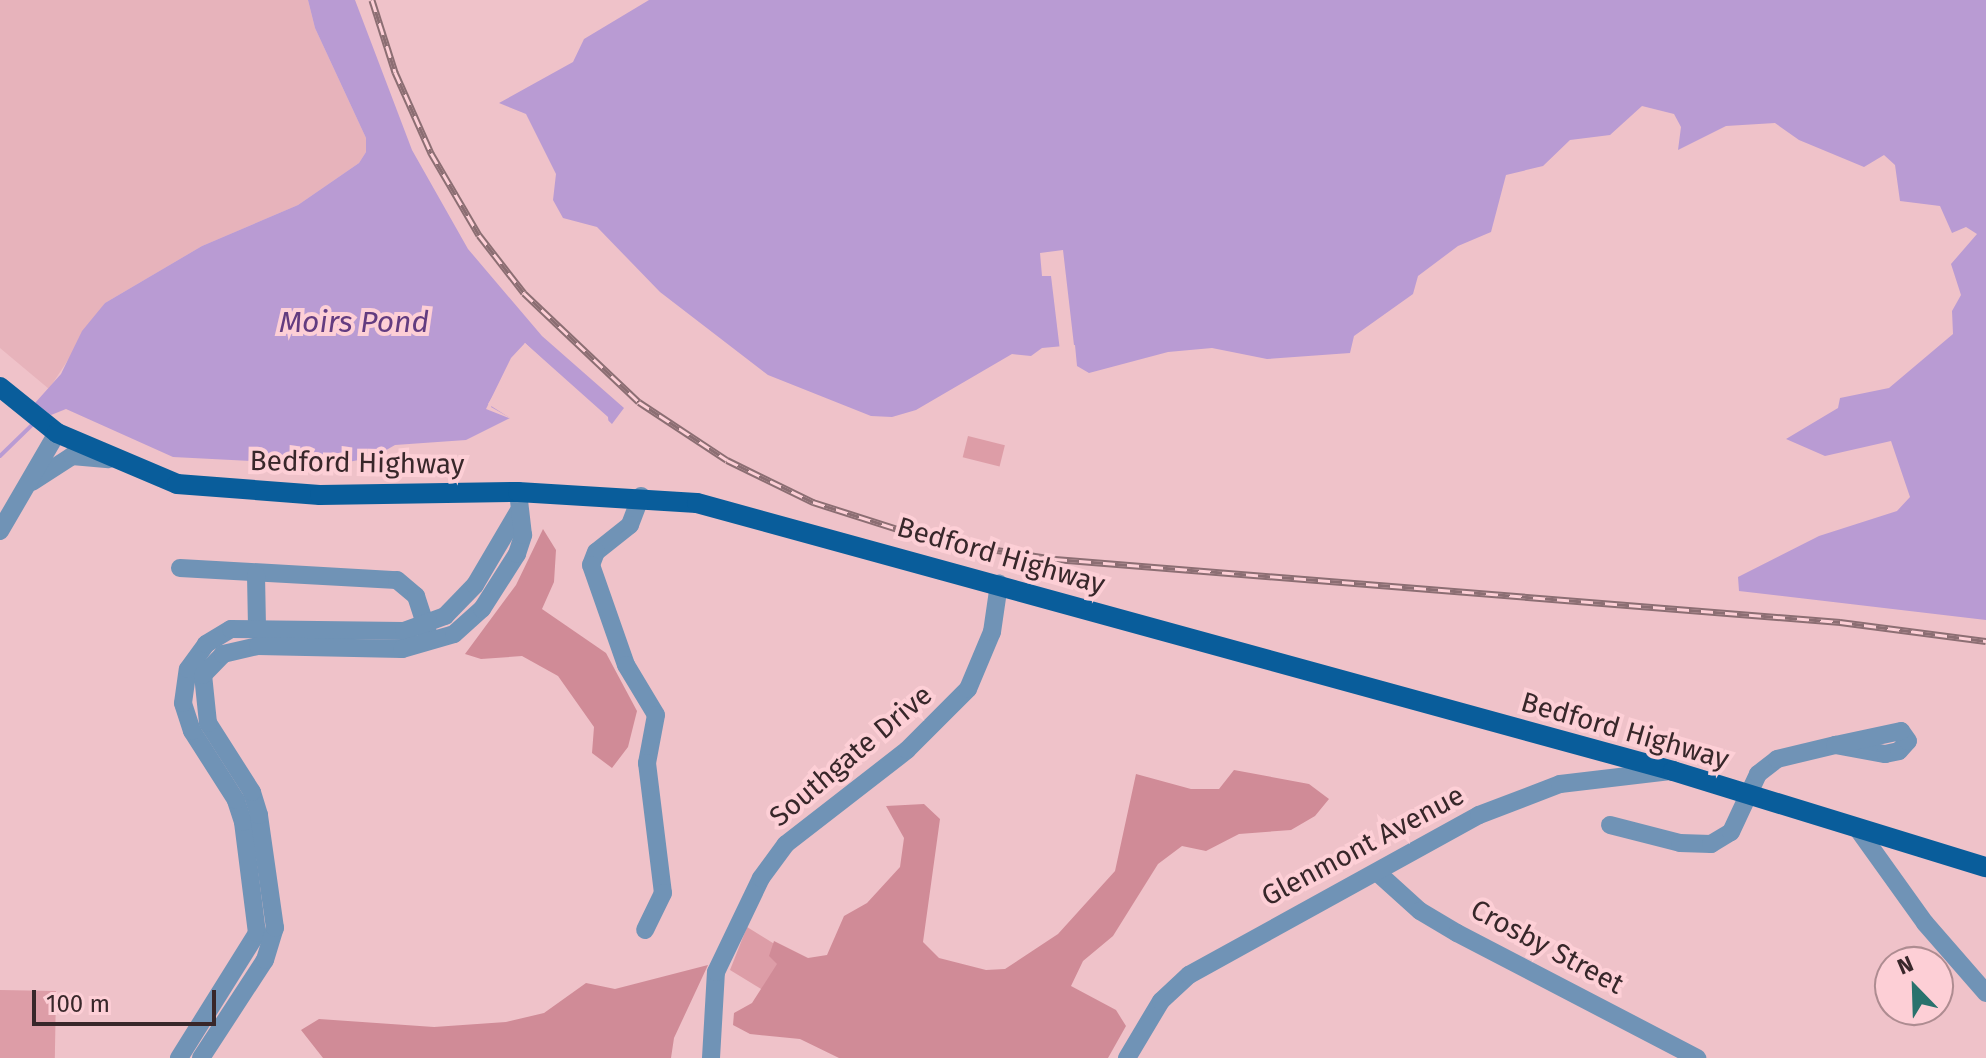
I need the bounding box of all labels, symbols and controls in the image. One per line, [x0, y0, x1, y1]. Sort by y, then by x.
water label: Moirs Pond [279, 304, 429, 340]
street label: Bedford Highway [249, 444, 465, 482]
street label: Bedford Highway [893, 510, 1109, 602]
street label: Southgate Drive [763, 678, 939, 834]
street label: Bedford Highway [1517, 685, 1733, 777]
street label: Glenmont Avenue [1256, 778, 1470, 914]
street label: Crosby Street [1465, 893, 1629, 1001]
north arrow [1874, 946, 1954, 1026]
text: N [1893, 950, 1917, 981]
scale bar [36, 974, 220, 1024]
text: 100 m [46, 990, 110, 1018]

